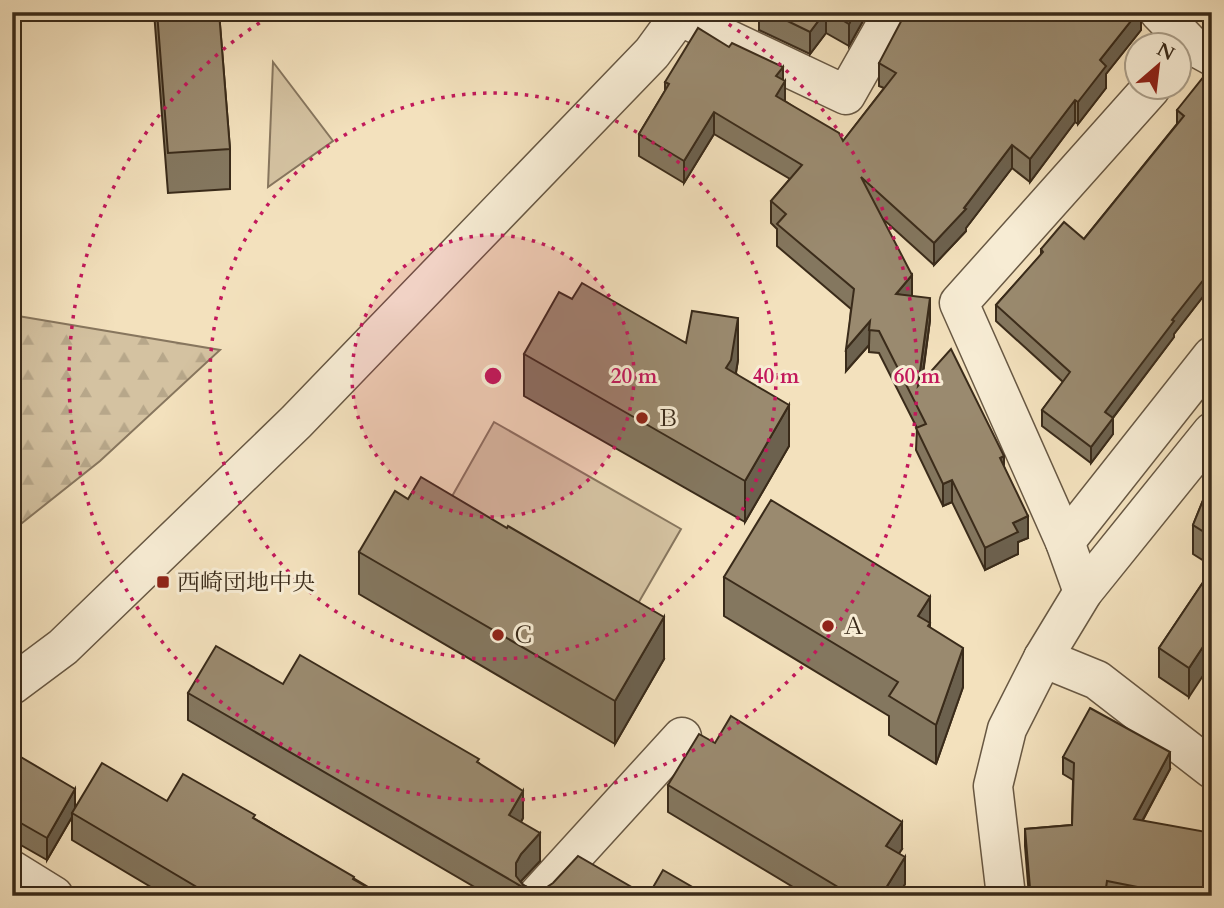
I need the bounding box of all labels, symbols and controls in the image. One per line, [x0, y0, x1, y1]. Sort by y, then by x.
north arrow [1122, 32, 1192, 102]
text: N [1152, 37, 1179, 67]
text: 20 m [611, 362, 658, 391]
text: 40 m [753, 362, 800, 391]
text: 60 m [894, 362, 941, 391]
centre of rings [481, 364, 505, 388]
place label: Ｂ [656, 403, 679, 434]
marker: Ｂ [634, 410, 650, 426]
place label: 西崎団地中央 [177, 567, 315, 598]
marker: 西崎団地中央 [155, 574, 171, 590]
place label: Ａ [842, 611, 865, 642]
marker: Ａ [820, 618, 836, 634]
place label: Ｃ [512, 620, 535, 651]
marker: Ｃ [490, 627, 506, 643]

